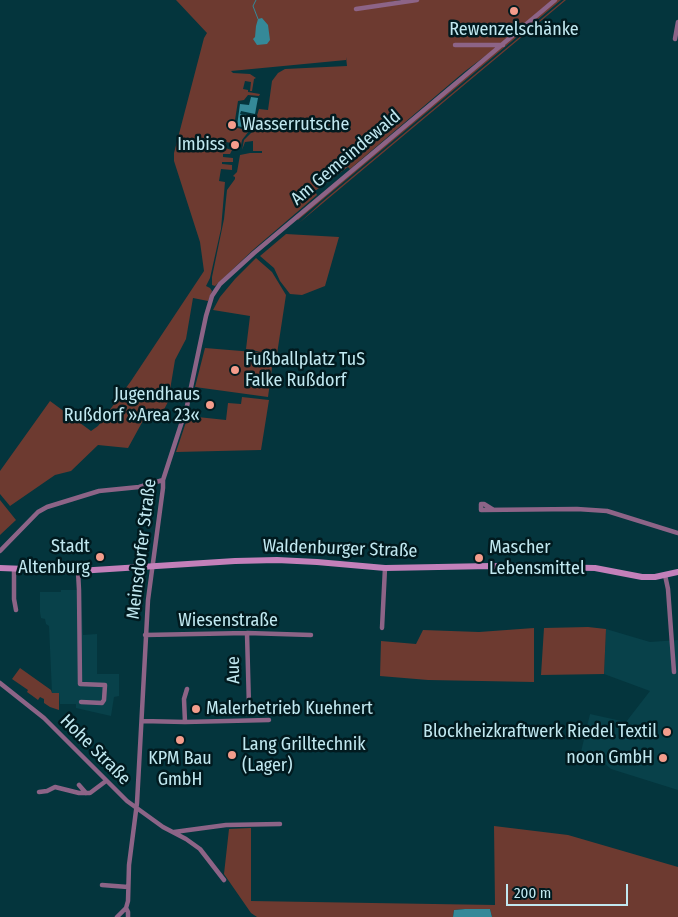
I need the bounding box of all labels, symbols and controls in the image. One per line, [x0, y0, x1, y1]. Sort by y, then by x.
marker: Rewenzelschänke [508, 5, 520, 17]
place label: Rewenzelschänke [449, 19, 579, 41]
street label: Am Gemeindewald [287, 106, 405, 210]
place label: Wasserrutsche [242, 114, 349, 136]
marker: Wasserrutsche [226, 119, 238, 131]
place label: Imbiss [177, 134, 225, 156]
marker: Imbiss [229, 139, 241, 151]
place label: Fußballplatz TuS Falke Rußdorf [245, 349, 365, 392]
marker: Fußballplatz TuS Falke Rußdorf [229, 364, 241, 376]
place label: Jugendhaus Rußdorf »Area 23« [64, 384, 200, 426]
marker: Jugendhaus Rußdorf »Area 23« [204, 399, 216, 411]
street label: Meinsdorfer Straße [123, 478, 161, 620]
place label: Stadt Altenburg [18, 536, 90, 578]
street label: Waldenburger Straße [262, 536, 418, 562]
place label: Mascher Lebensmittel [489, 537, 585, 580]
marker: Stadt Altenburg [94, 551, 106, 563]
marker: Mascher Lebensmittel [473, 552, 485, 564]
street label: Wiesenstraße [178, 610, 278, 632]
street label: Aue [223, 656, 245, 684]
place label: Malerbetrieb Kuehnert [206, 698, 373, 720]
marker: Malerbetrieb Kuehnert [190, 703, 202, 715]
street label: Hohe Straße [55, 710, 135, 790]
place label: Blockheizkraftwerk Riedel Textil [423, 721, 657, 743]
marker: Blockheizkraftwerk Riedel Textil [661, 726, 673, 738]
marker: KPM Bau GmbH [174, 734, 186, 746]
place label: Lang Grilltechnik (Lager) [242, 734, 366, 776]
place label: noon GmbH [566, 747, 653, 769]
place label: KPM Bau GmbH [148, 748, 212, 791]
marker: Lang Grilltechnik (Lager) [226, 749, 238, 761]
marker: noon GmbH [657, 752, 669, 764]
scale bar [508, 874, 630, 906]
text: 200 m [514, 884, 551, 902]

